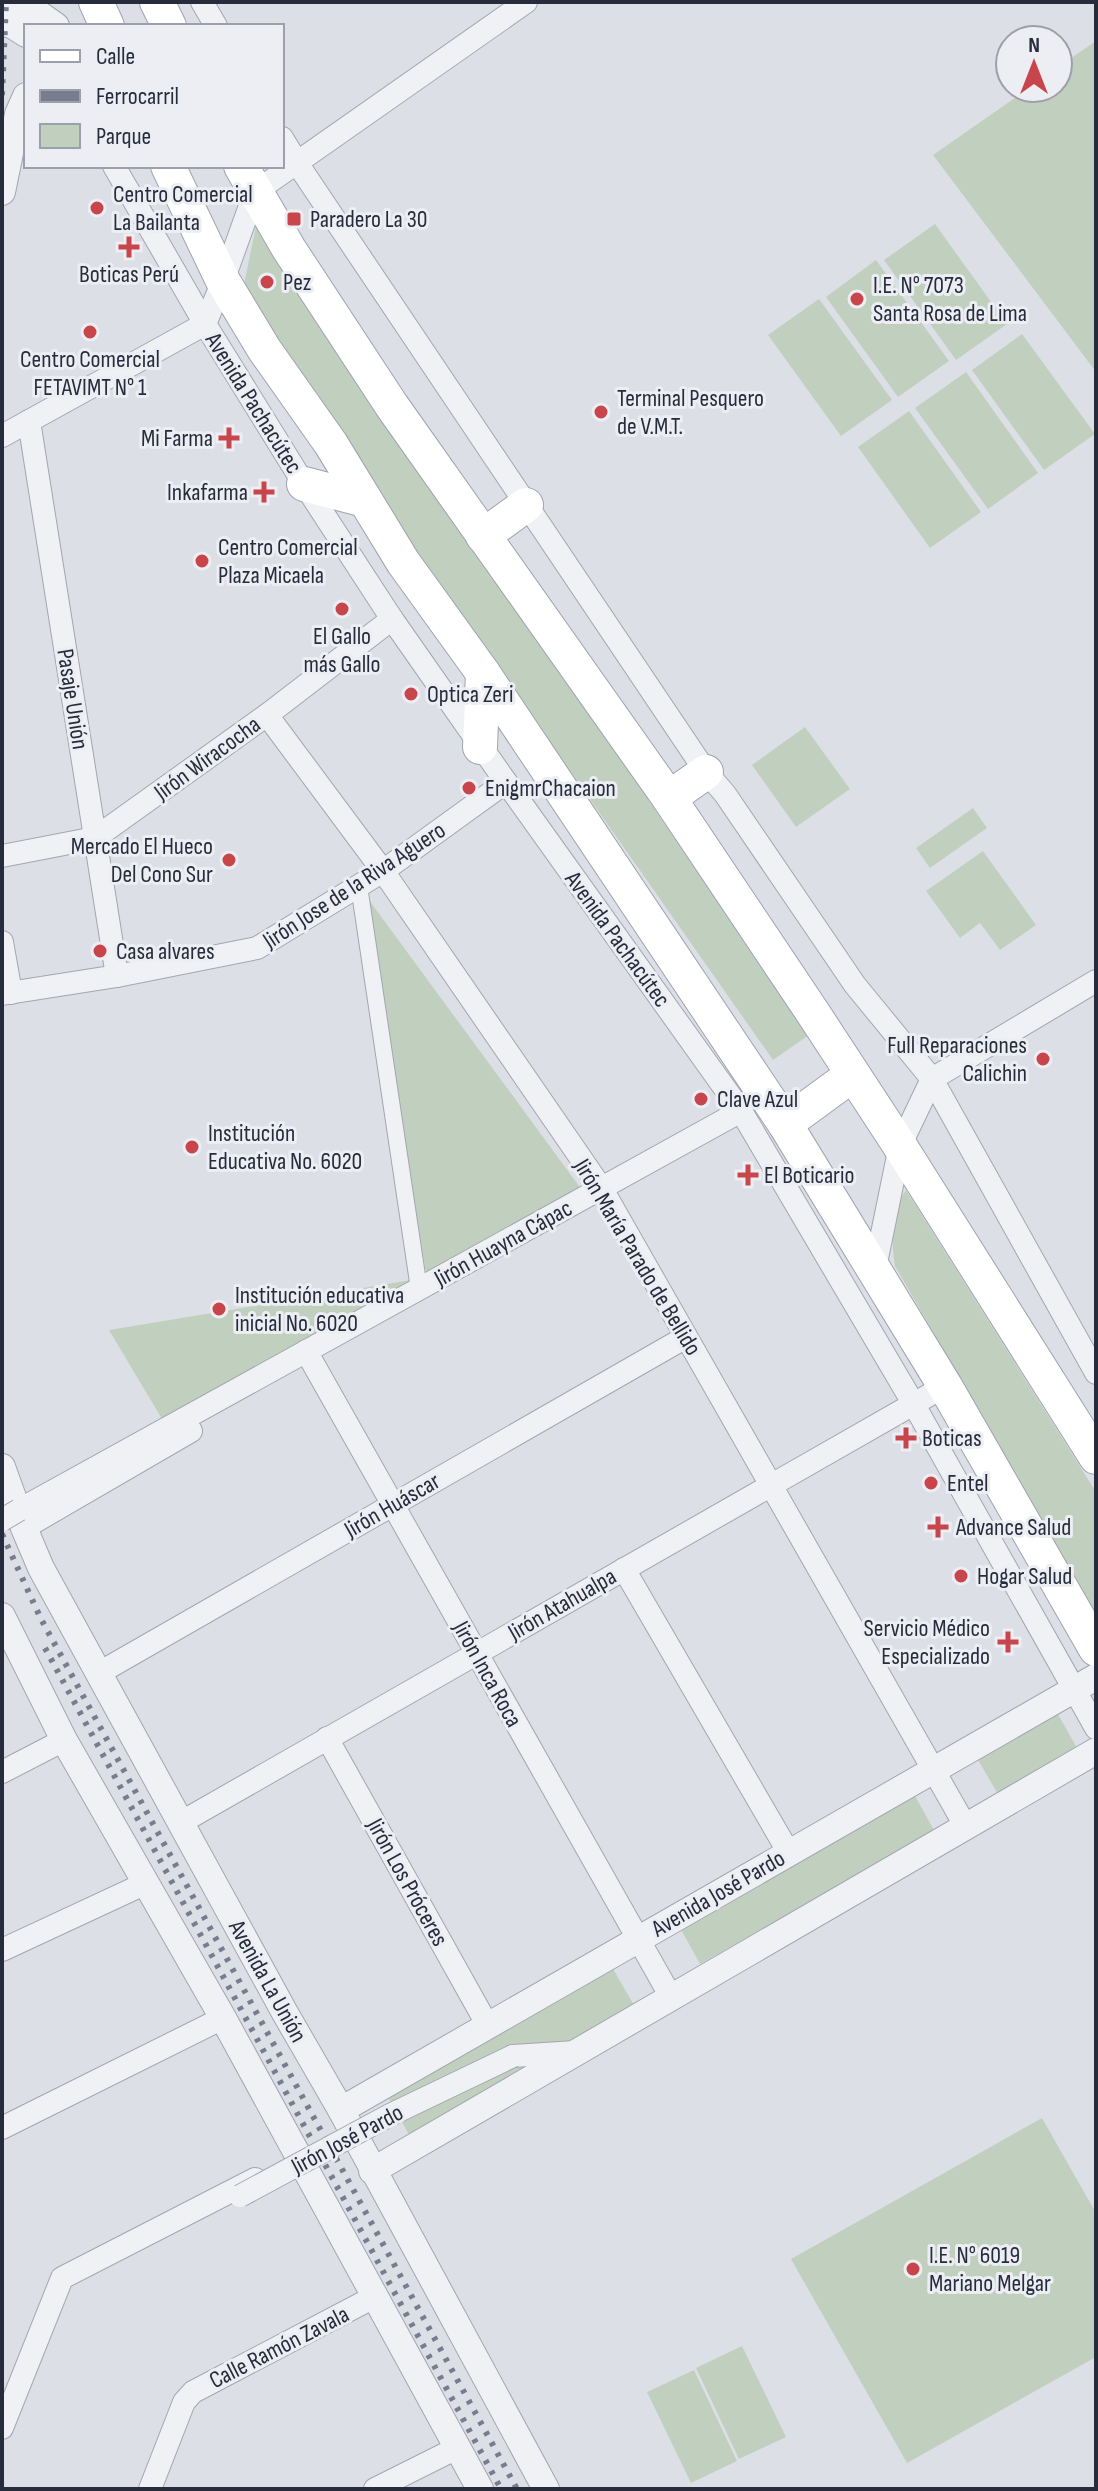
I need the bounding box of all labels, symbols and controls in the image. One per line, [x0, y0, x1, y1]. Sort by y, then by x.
legend [24, 24, 284, 168]
north arrow [994, 24, 1074, 104]
text: N [1028, 32, 1040, 59]
text: Calle [96, 42, 135, 71]
text: Ferrocarril [96, 82, 179, 111]
text: Parque [96, 122, 151, 151]
place label: Centro Comercial La Bailanta [113, 180, 253, 237]
marker: Centro Comercial La Bailanta [88, 199, 106, 217]
place label: Paradero La 30 [310, 205, 427, 234]
marker: Paradero La 30 [285, 210, 303, 228]
marker: Boticas Perú [120, 238, 138, 256]
place label: Boticas Perú [79, 260, 179, 289]
place label: Pez [283, 268, 312, 297]
place label: I.E. N° 7073 Santa Rosa de Lima [873, 271, 1027, 328]
marker: Pez [258, 273, 276, 291]
marker: I.E. N° 7073 Santa Rosa de Lima [848, 290, 866, 308]
marker: Centro Comercial FETAVIMT N° 1 [81, 323, 99, 341]
street label: Avenida Pachacútec [198, 327, 308, 479]
place label: Centro Comercial FETAVIMT N° 1 [20, 345, 160, 402]
place label: Terminal Pesquero de V.M.T. [617, 384, 764, 441]
marker: Terminal Pesquero de V.M.T. [592, 403, 610, 421]
place label: Mi Farma [141, 424, 213, 453]
marker: Mi Farma [220, 429, 238, 447]
place label: Inkafarma [167, 478, 248, 507]
marker: Inkafarma [255, 483, 273, 501]
place label: Centro Comercial Plaza Micaela [218, 533, 358, 590]
marker: Centro Comercial Plaza Micaela [193, 552, 211, 570]
marker: El Gallo más Gallo [333, 600, 351, 618]
place label: El Gallo más Gallo [303, 622, 381, 679]
street label: Pasaje Unión [50, 647, 95, 751]
place label: Optica Zeri [427, 680, 513, 709]
marker: Optica Zeri [402, 685, 420, 703]
street label: Jirón Wiracocha [148, 710, 266, 807]
place label: EnigmrChacaion [485, 774, 616, 803]
marker: EnigmrChacaion [460, 779, 478, 797]
street label: Jirón Jose de la Riva Aguero [257, 816, 451, 956]
place label: Mercado El Hueco Del Cono Sur [71, 832, 213, 889]
marker: Mercado El Hueco Del Cono Sur [220, 851, 238, 869]
street label: Avenida Pachacútec [558, 865, 677, 1013]
place label: Casa alvares [116, 937, 215, 966]
marker: Casa alvares [91, 942, 109, 960]
place label: Full Reparaciones Calichin [887, 1031, 1027, 1088]
marker: Full Reparaciones Calichin [1034, 1050, 1052, 1068]
place label: Clave Azul [717, 1085, 798, 1114]
marker: Clave Azul [692, 1090, 710, 1108]
place label: Institución Educativa No. 6020 [208, 1119, 362, 1176]
marker: Institución Educativa No. 6020 [183, 1138, 201, 1156]
street label: Jirón María Parado de Bellido [567, 1153, 708, 1361]
place label: El Boticario [764, 1161, 854, 1190]
marker: El Boticario [739, 1166, 757, 1184]
street label: Jirón Huayna Cápac [428, 1194, 577, 1294]
place label: Institución educativa inicial No. 6020 [235, 1281, 404, 1338]
marker: Institución educativa inicial No. 6020 [210, 1300, 228, 1318]
place label: Boticas [922, 1424, 982, 1453]
marker: Boticas [897, 1429, 915, 1447]
street label: Jirón Huáscar [338, 1466, 445, 1545]
place label: Entel [947, 1469, 989, 1498]
marker: Entel [922, 1474, 940, 1492]
place label: Advance Salud [955, 1513, 1071, 1542]
marker: Advance Salud [927, 1516, 949, 1538]
street label: Jirón Atahualpa [502, 1562, 621, 1647]
place label: Hogar Salud [977, 1562, 1072, 1591]
marker: Hogar Salud [952, 1567, 970, 1585]
place label: Servicio Médico Especializado [864, 1614, 990, 1671]
street label: Jirón Inca Roca [446, 1615, 529, 1732]
marker: Servicio Médico Especializado [997, 1631, 1019, 1653]
street label: Jirón Los Próceres [360, 1812, 455, 1951]
street label: Avenida José Pardo [646, 1844, 790, 1944]
street label: Avenida La Unión [222, 1914, 313, 2047]
street label: Jirón José Pardo [285, 2098, 408, 2181]
place label: I.E. N° 6019 Mariano Melgar [929, 2241, 1051, 2298]
marker: I.E. N° 6019 Mariano Melgar [904, 2260, 922, 2278]
street label: Calle Ramón Zavala [205, 2300, 354, 2395]

